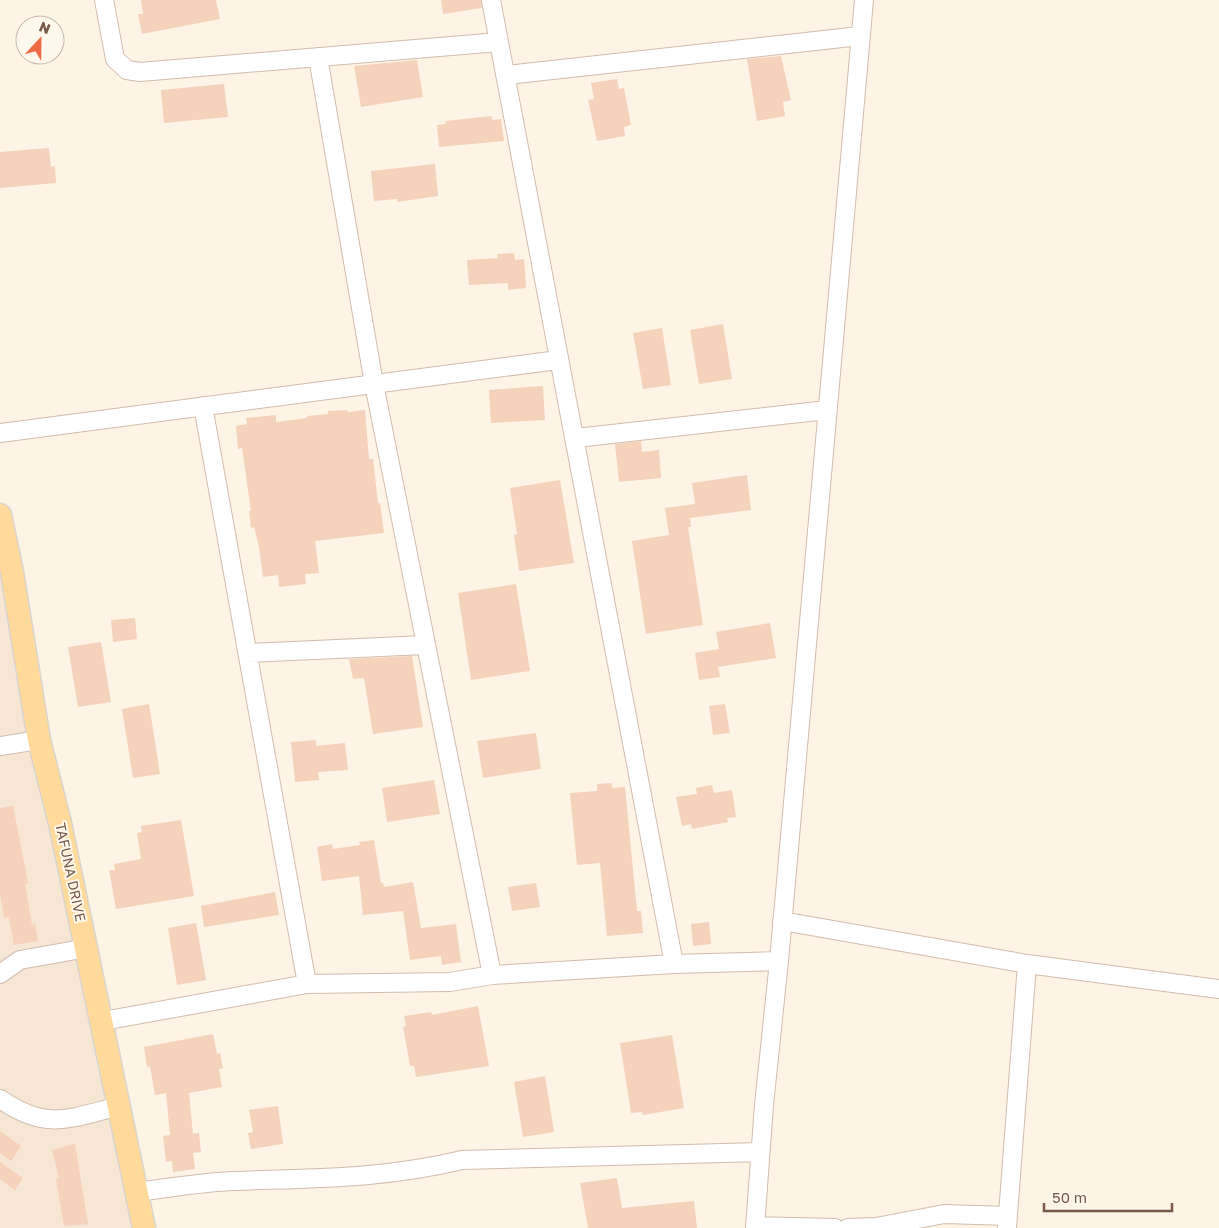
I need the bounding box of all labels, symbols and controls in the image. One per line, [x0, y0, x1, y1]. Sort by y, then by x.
north arrow [15, 15, 65, 65]
text: N [37, 18, 53, 37]
street label: TAFUNA DRIVE [52, 821, 90, 923]
scale bar [1044, 1180, 1172, 1212]
text: 50 m [1052, 1188, 1087, 1206]

